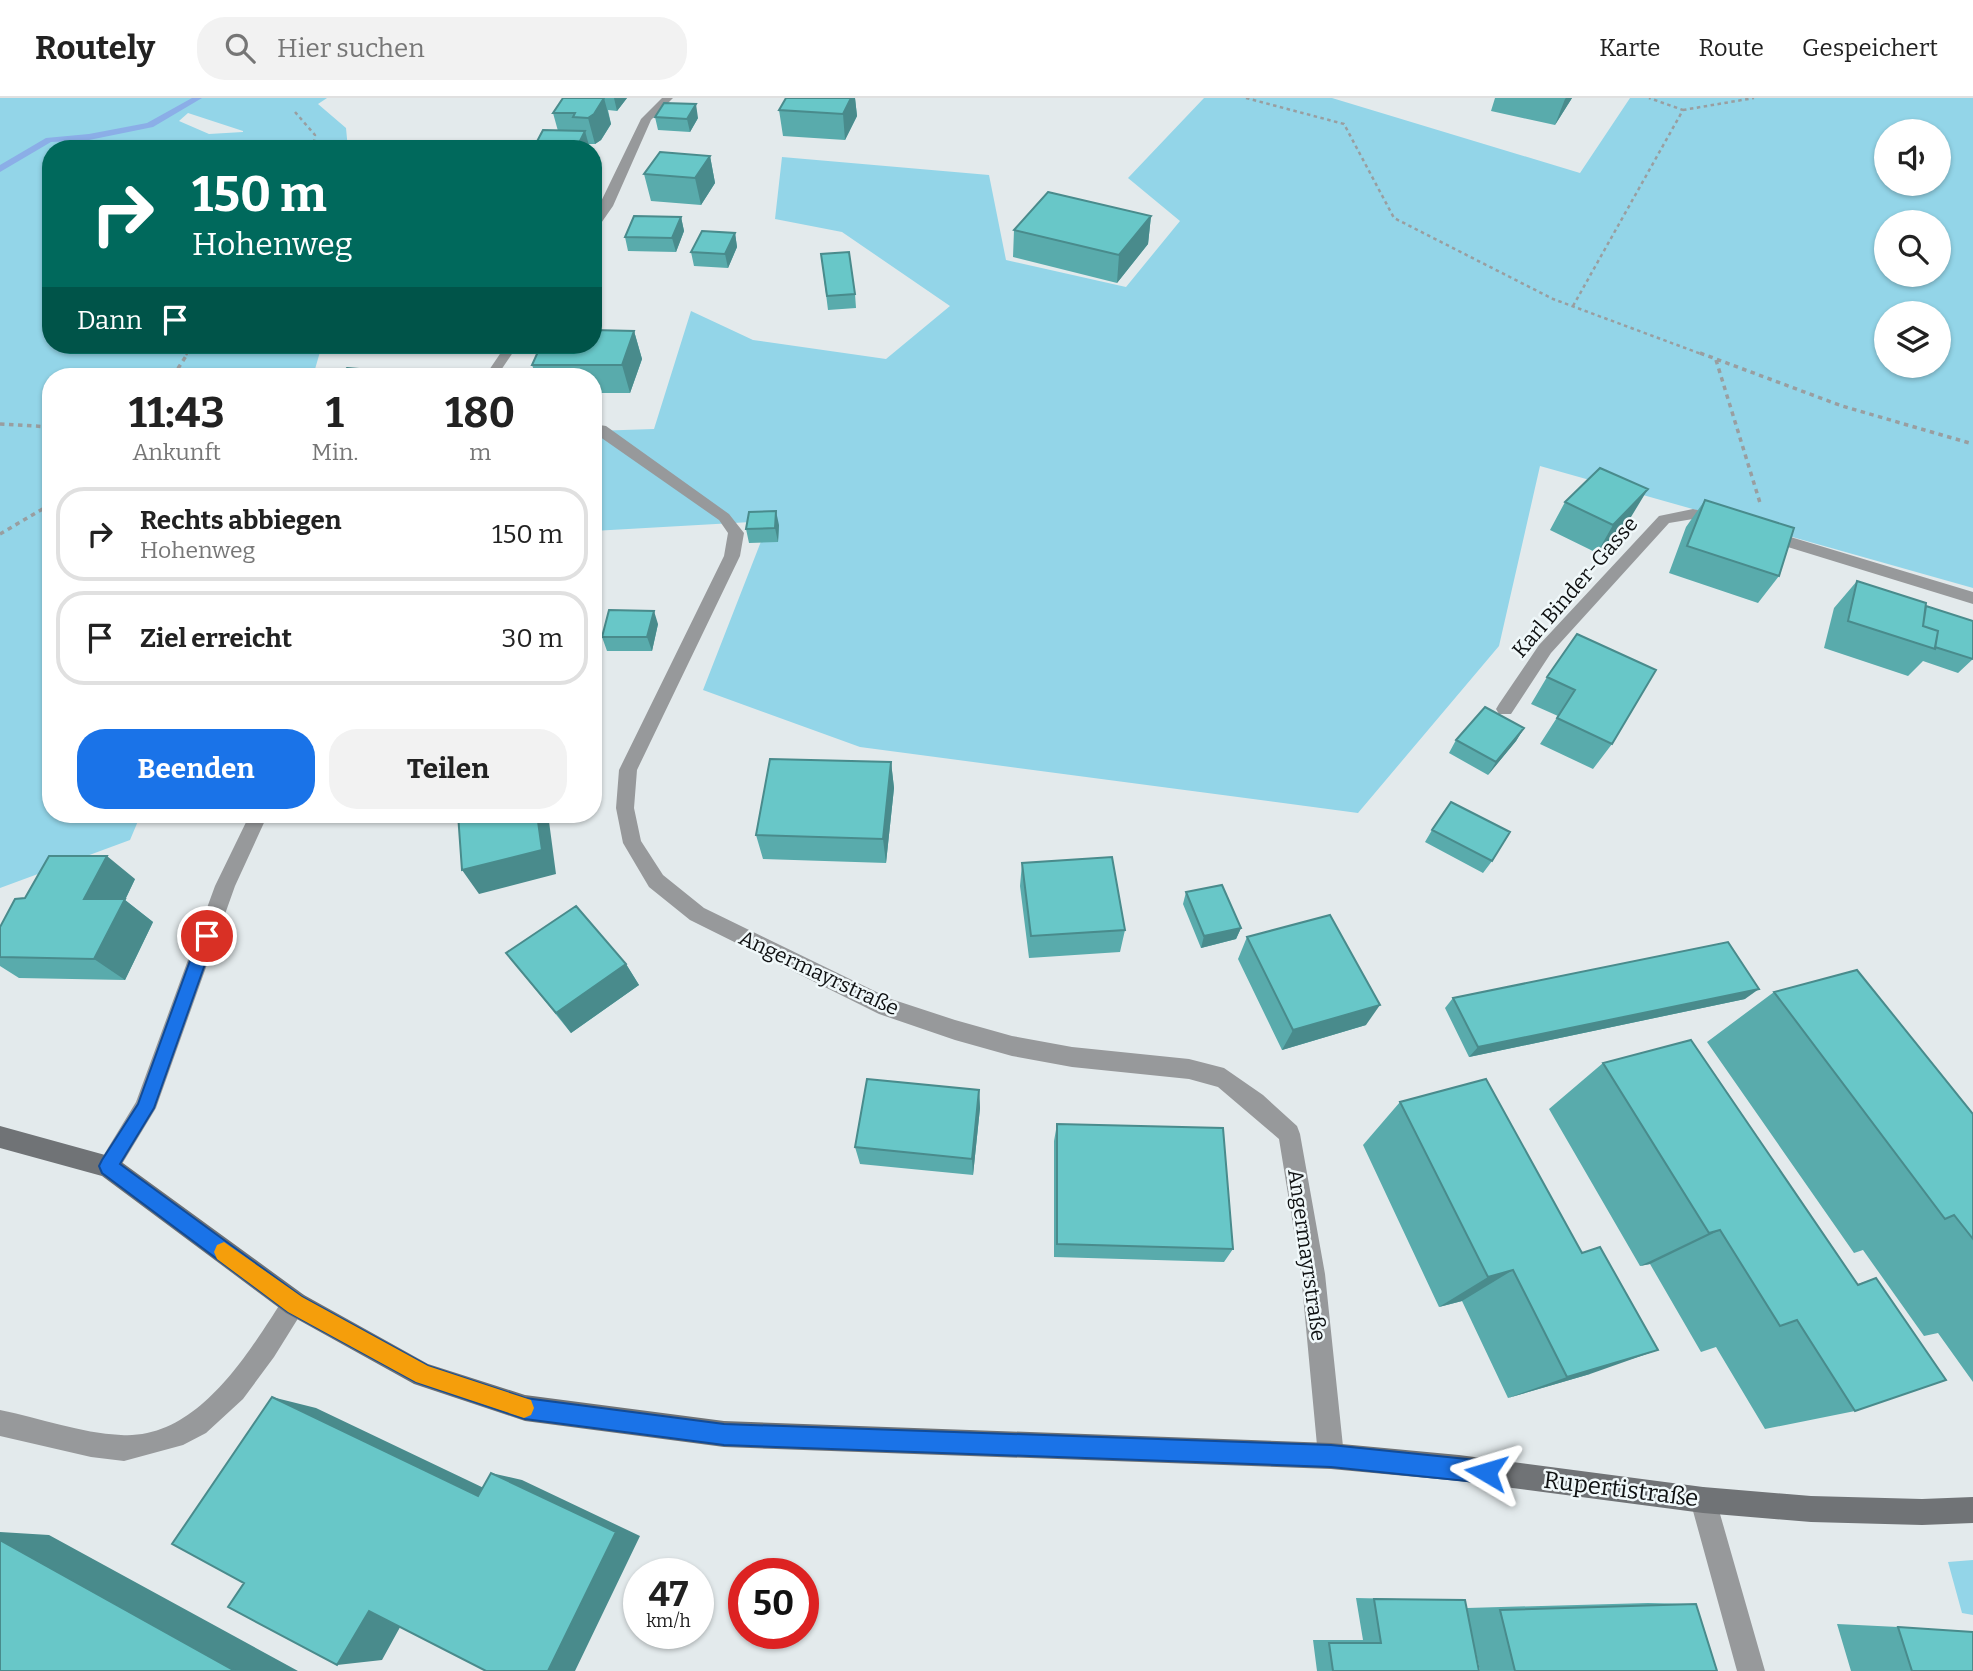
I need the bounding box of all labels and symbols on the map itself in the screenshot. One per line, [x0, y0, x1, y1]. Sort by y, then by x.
street label: Karl Binder-Gasse [1507, 511, 1643, 663]
pin [177, 906, 237, 966]
street label: Angermayrstraße [735, 925, 903, 1021]
street label: Angermayrstraße [1282, 1167, 1332, 1343]
position arrow [1449, 1435, 1523, 1509]
street label: Rupertistraße [1542, 1466, 1700, 1512]
speed limit sign: 50 [728, 1558, 819, 1649]

